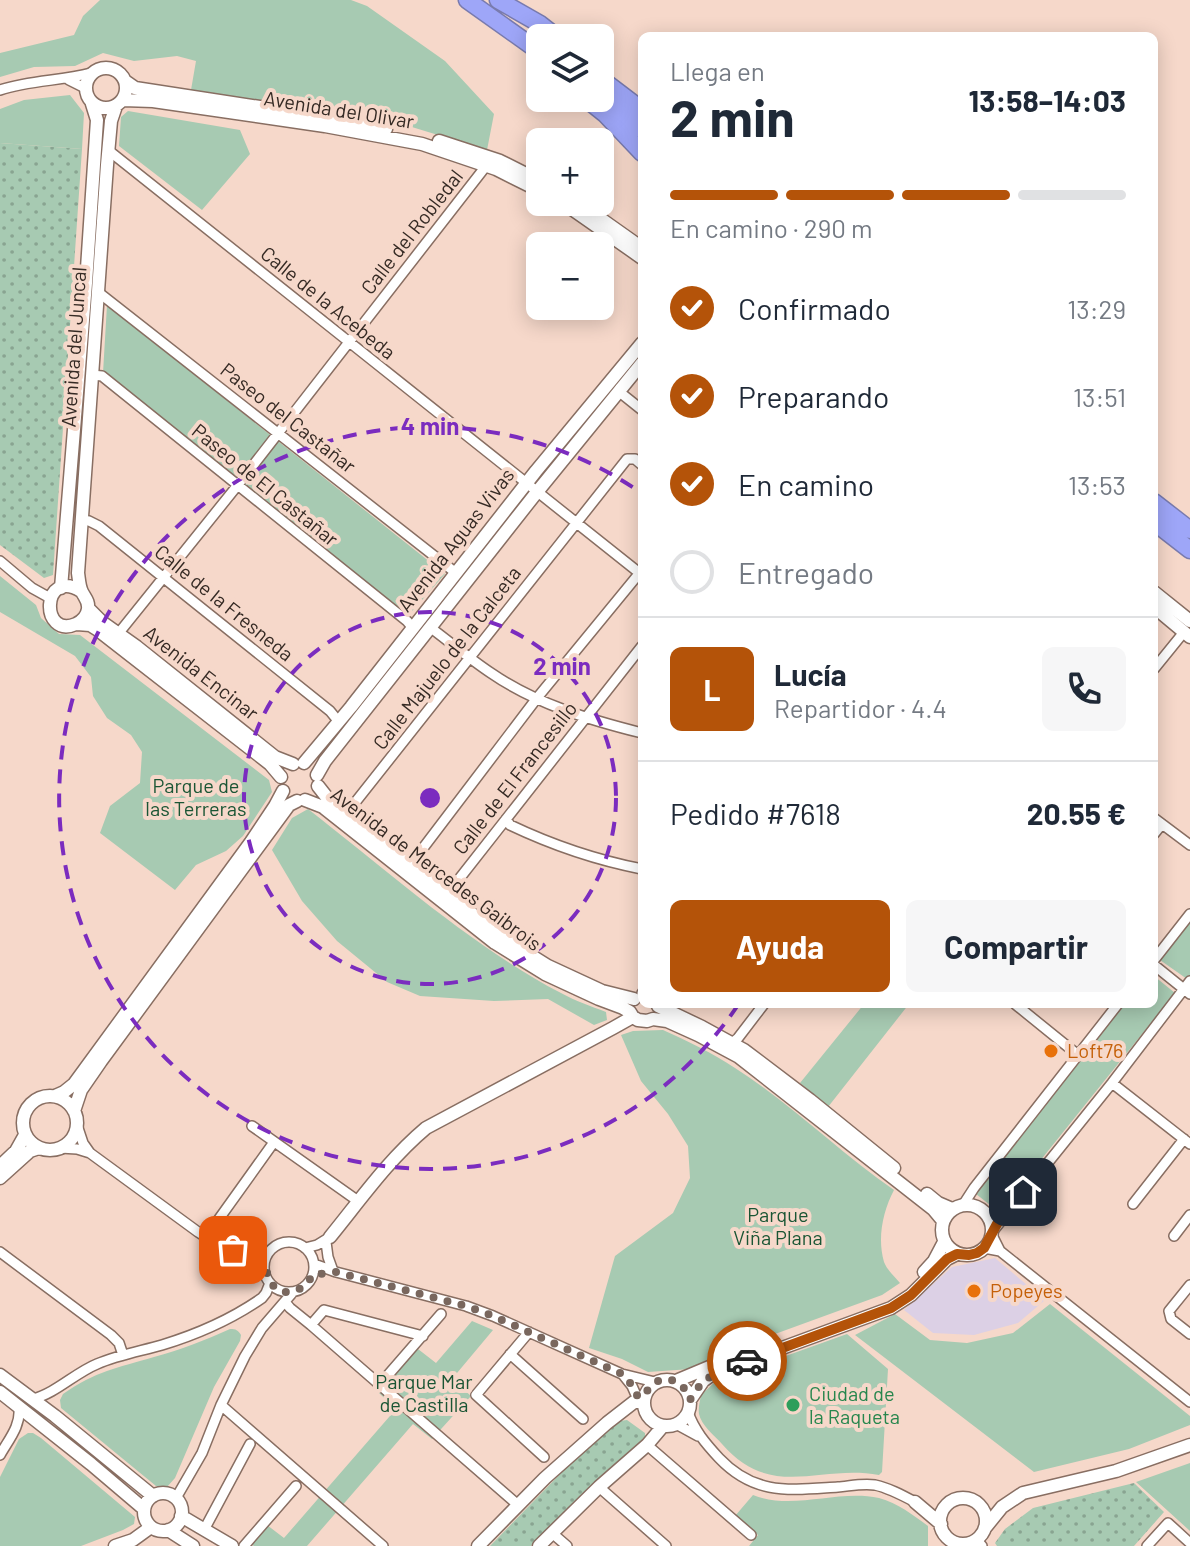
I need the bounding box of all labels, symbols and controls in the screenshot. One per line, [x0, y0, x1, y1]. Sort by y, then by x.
map controls [526, 24, 614, 320]
button: layers [526, 24, 614, 112]
text: Llega en [670, 55, 765, 86]
text: 13:58–14:03 [969, 82, 1126, 118]
street label: Avenida del Olivar [262, 85, 416, 133]
text: 2 min [670, 85, 795, 147]
button: + [526, 128, 614, 216]
street label: Calle del Robledal [355, 164, 467, 298]
text: En camino · 290 m [670, 212, 873, 243]
button: − [526, 232, 614, 320]
street label: Calle de la Acebeda [257, 241, 401, 364]
street label: Avenida del Juncal [55, 266, 91, 428]
icon: check [670, 286, 714, 330]
text: Confirmado [738, 290, 891, 326]
text: 13:29 [1067, 293, 1126, 324]
street label: Paseo del Castañar [216, 357, 361, 477]
icon: check [670, 374, 714, 418]
text: Preparando [738, 378, 889, 414]
text: 13:51 [1073, 381, 1126, 412]
text: 4 min [401, 411, 459, 440]
street label: Paseo de El Castañar [188, 418, 344, 551]
icon: check [670, 462, 714, 506]
street label: Avenida Aguas Vivas [392, 463, 519, 616]
text: En camino [738, 466, 874, 502]
text: 13:53 [1068, 469, 1126, 500]
street label: Calle de la Fresneda [151, 539, 299, 665]
text: Entregado [738, 554, 874, 590]
street label: Calle Majuelo de la Calceta [367, 561, 525, 754]
street label: Avenida Encinar [139, 620, 264, 724]
button: phone [1042, 647, 1126, 731]
text: 2 min [533, 651, 591, 680]
text: Lucía [774, 656, 847, 692]
text: L [703, 671, 721, 707]
text: Repartidor · 4.4 [774, 692, 947, 723]
street label: Calle de El Francesillo [447, 696, 581, 859]
park label: Parque de las Terreras [145, 773, 247, 820]
street label: Avenida de Mercedes Gaibrois [327, 781, 547, 955]
centre of rings [416, 784, 444, 812]
text: Pedido #7618 [670, 795, 841, 831]
text: 20.55 € [1027, 795, 1126, 831]
button: Ayuda [670, 900, 890, 992]
button: Compartir [906, 900, 1126, 992]
place label: Loft76 [1067, 1038, 1123, 1062]
marker: Loft76 [1042, 1042, 1060, 1060]
pin [989, 1158, 1057, 1226]
icon: home [1001, 1170, 1045, 1214]
park label: Parque Viña Plana [733, 1202, 823, 1249]
pin [199, 1216, 267, 1284]
icon: bag [211, 1228, 255, 1272]
place label: Popeyes [990, 1278, 1063, 1302]
marker: Popeyes [965, 1282, 983, 1300]
courier [707, 1321, 787, 1401]
icon: car [725, 1339, 769, 1383]
park label: Parque Mar de Castilla [375, 1369, 473, 1416]
place label: Ciudad de la Raqueta [809, 1381, 900, 1428]
marker: Ciudad de la Raqueta [784, 1396, 802, 1414]

